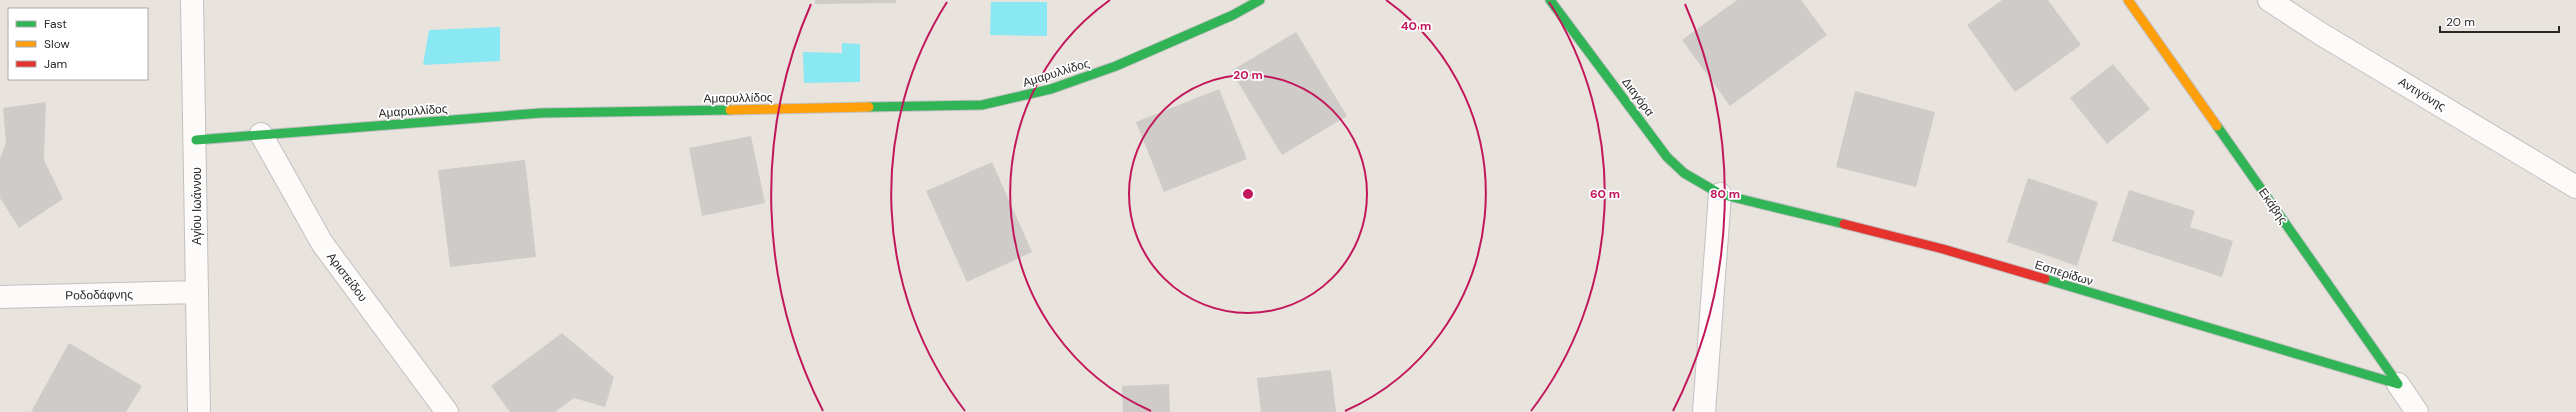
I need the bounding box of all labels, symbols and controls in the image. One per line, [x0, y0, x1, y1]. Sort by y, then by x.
legend [8, 8, 148, 80]
scale bar [2440, 8, 2559, 34]
text: 20 m [2446, 14, 2475, 30]
text: Fast [44, 16, 67, 32]
text: 40 m [1401, 18, 1431, 34]
text: Slow [44, 36, 70, 52]
street label: Αμαρυλλίδος [1021, 55, 1092, 91]
text: Jam [44, 56, 67, 72]
text: 20 m [1233, 67, 1263, 83]
street label: Αντιγόνης [2395, 74, 2449, 114]
street label: Διαγόρα [1618, 75, 1658, 119]
street label: Αμαρυλλίδος [703, 89, 773, 107]
street label: Αμαρυλλίδος [378, 101, 448, 121]
street label: Αγίου Ιωάννου [189, 167, 205, 245]
street label: Εκάβης [2255, 185, 2291, 227]
text: 60 m [1590, 186, 1620, 202]
text: 80 m [1710, 186, 1740, 202]
centre of rings [1241, 187, 1255, 201]
street label: Αριστείδου [323, 249, 371, 305]
street label: Εσπερίδων [2033, 257, 2095, 289]
street label: Ροδοδάφνης [65, 286, 133, 304]

